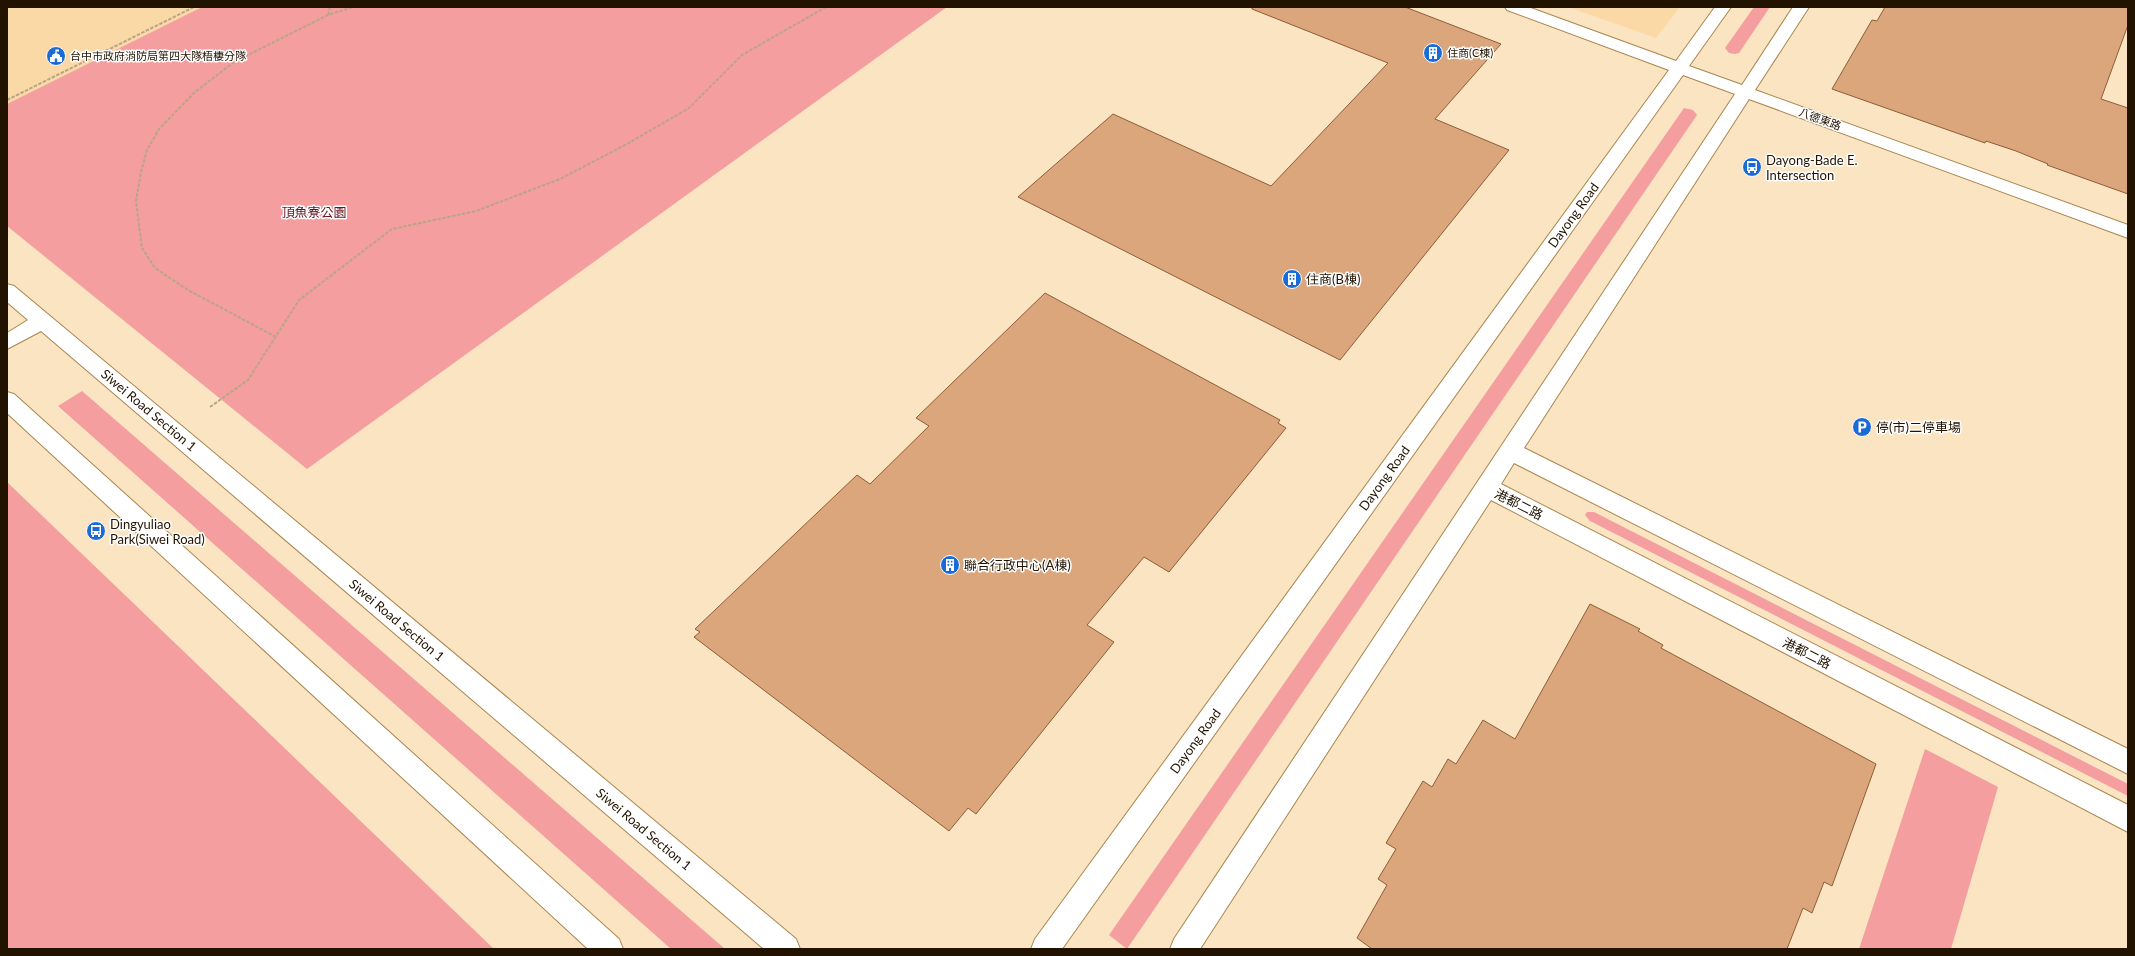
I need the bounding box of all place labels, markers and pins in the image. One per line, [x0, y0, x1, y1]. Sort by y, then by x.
building icon: 住商(C棟) [1422, 42, 1444, 64]
public building icon: 台中市政府消防局第四大隊梧棲分隊 [45, 45, 67, 67]
place label: 住商(C棟) [1447, 46, 1493, 59]
place label: 台中市政府消防局第四大隊梧棲分隊 [70, 49, 246, 62]
place label: Dayong-Bade E. Intersection [1766, 152, 1858, 183]
bus stop icon: Dayong-Bade E. Intersection [1741, 156, 1763, 178]
building icon: 住商(B棟) [1281, 268, 1303, 290]
place label: 住商(B棟) [1306, 271, 1360, 287]
parking icon: 停(市)二停車場 [1851, 416, 1873, 438]
place label: 停(市)二停車場 [1876, 419, 1961, 435]
place label: Dingyuliao Park(Siwei Road) [110, 516, 205, 547]
bus stop icon: Dingyuliao Park(Siwei Road) [85, 520, 107, 542]
building icon: 聯合行政中心(A棟) [939, 554, 961, 576]
place label: 聯合行政中心(A棟) [964, 557, 1071, 573]

